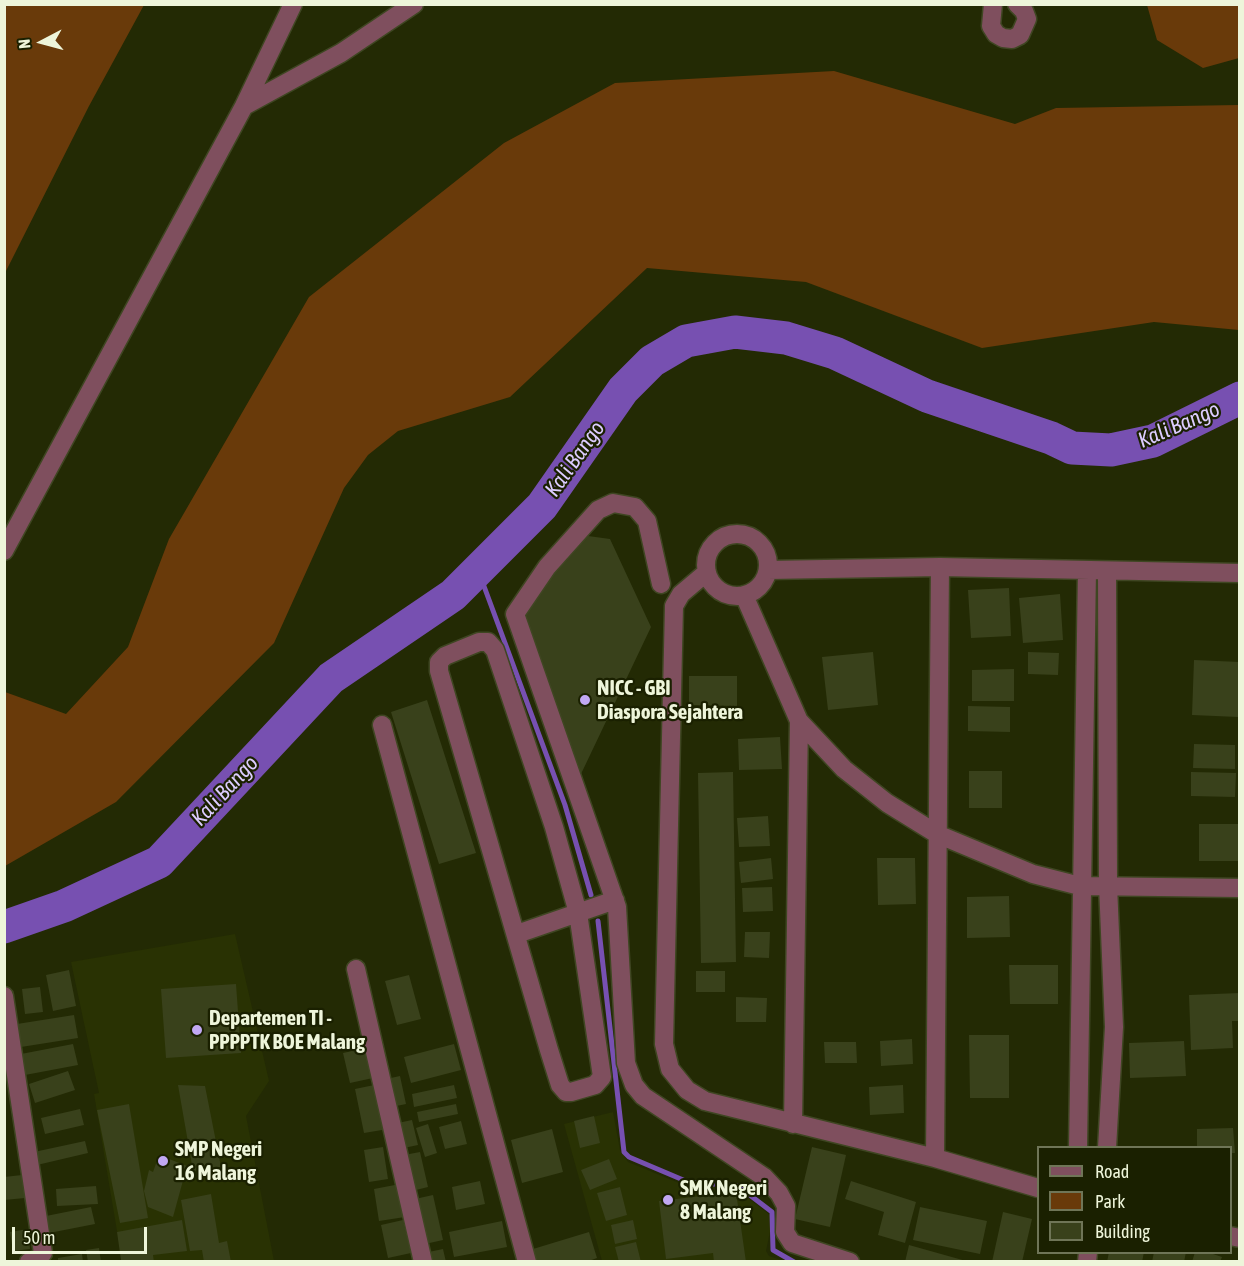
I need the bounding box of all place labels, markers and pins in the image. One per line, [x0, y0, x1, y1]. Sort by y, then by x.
place label: NICC - GBI Diaspora Sejahtera [597, 675, 743, 725]
marker: NICC - GBI Diaspora Sejahtera [578, 693, 592, 707]
place label: Departemen TI - PPPPTK BOE Malang [209, 1005, 365, 1055]
marker: Departemen TI - PPPPTK BOE Malang [190, 1023, 204, 1037]
place label: SMP Negeri 16 Malang [175, 1136, 262, 1186]
marker: SMP Negeri 16 Malang [156, 1154, 170, 1168]
place label: SMK Negeri 8 Malang [680, 1175, 767, 1225]
marker: SMK Negeri 8 Malang [661, 1193, 675, 1207]

